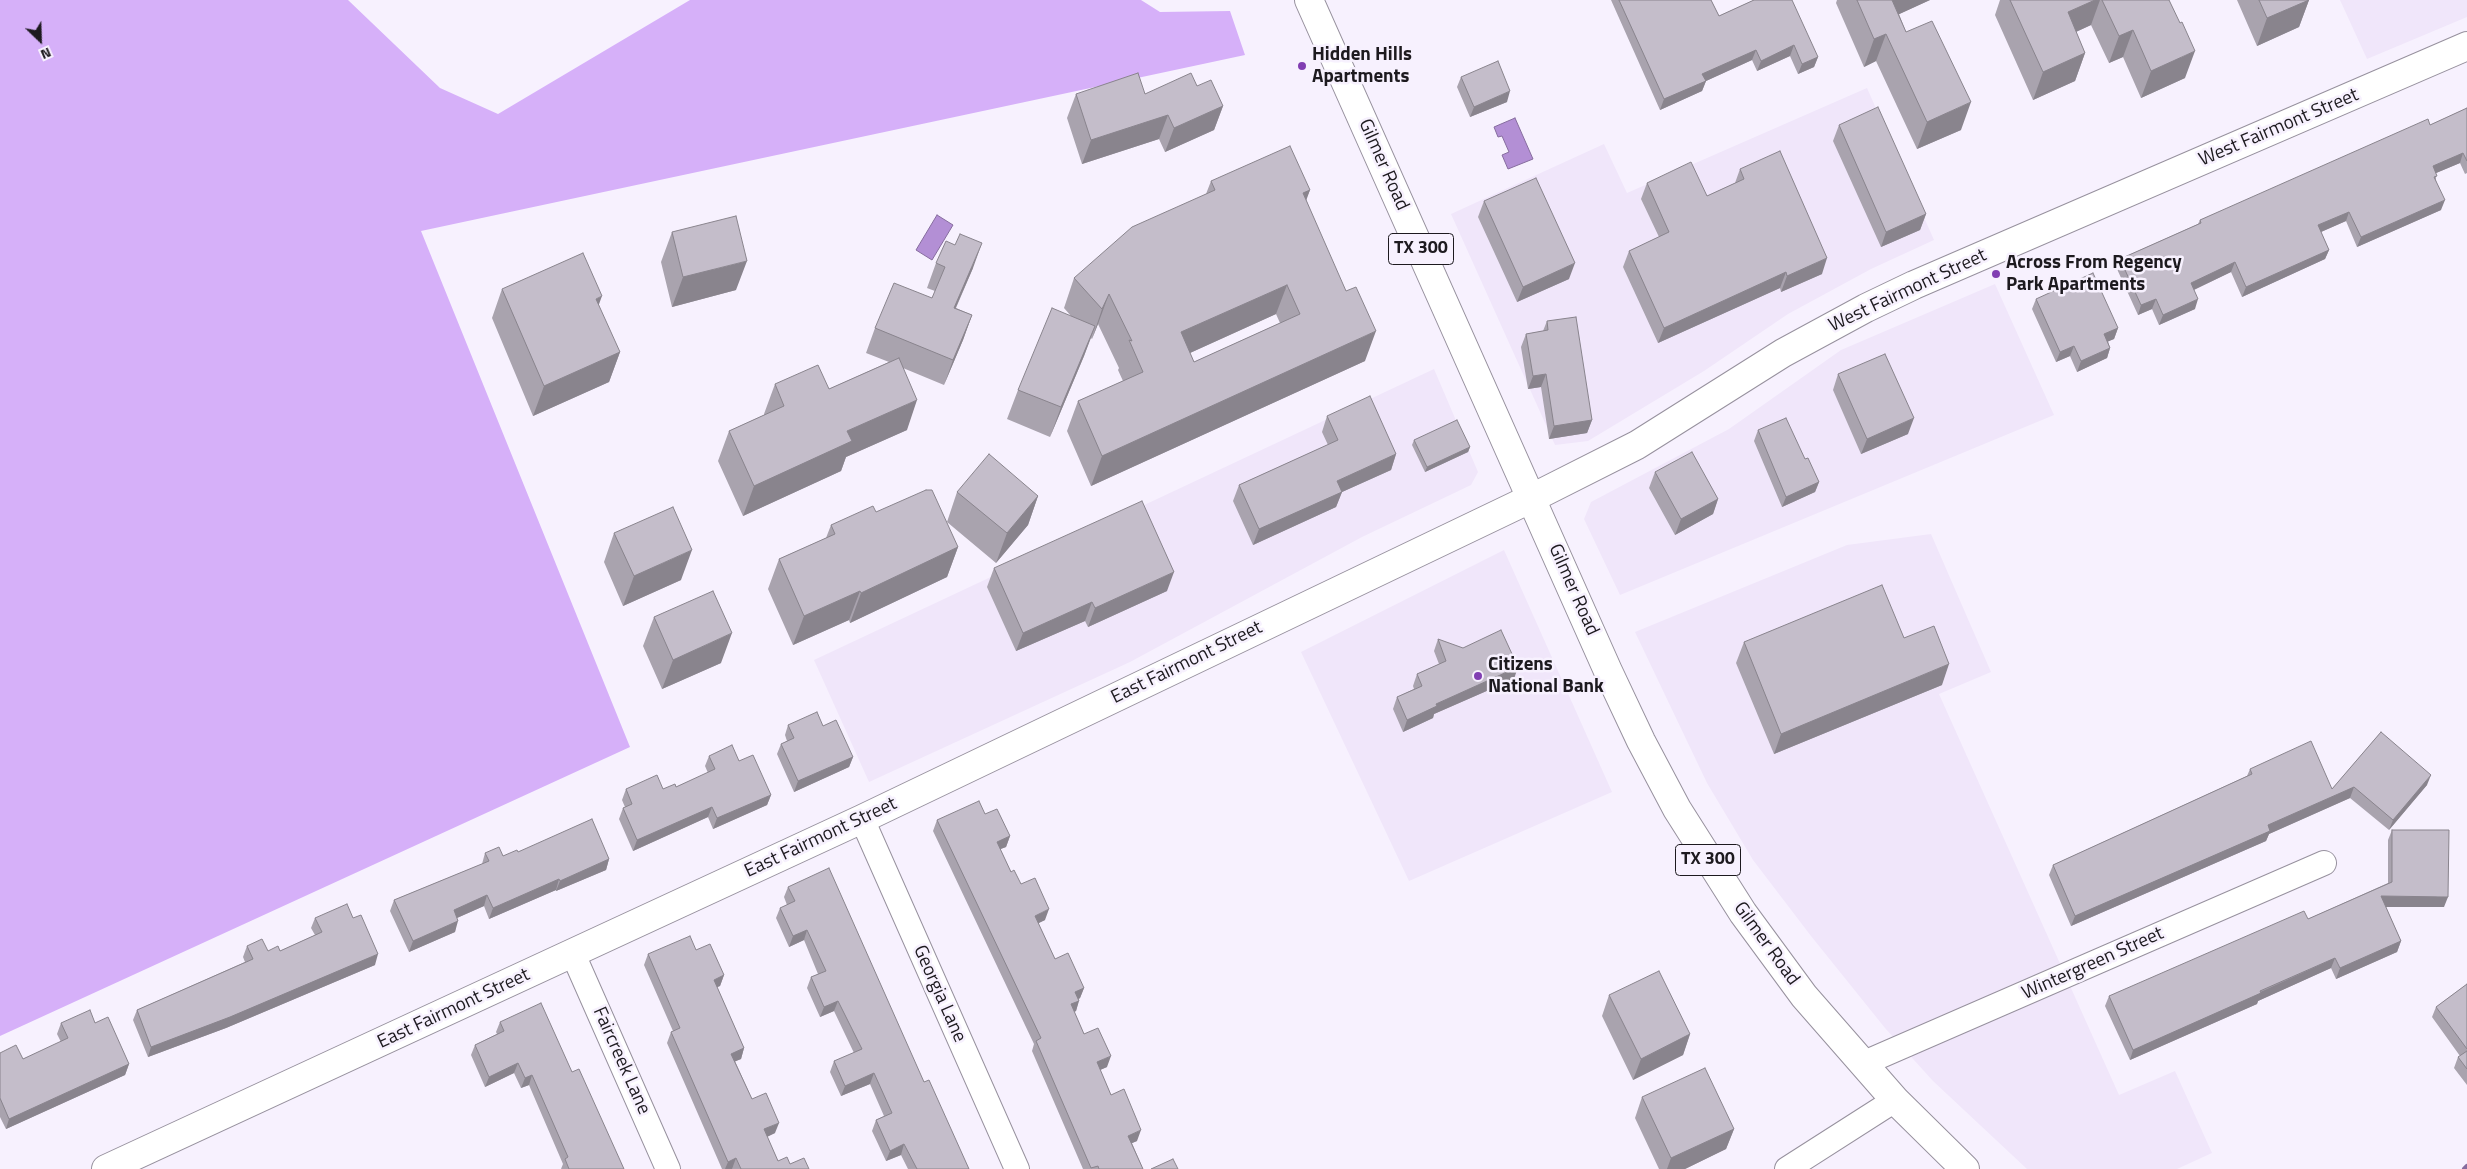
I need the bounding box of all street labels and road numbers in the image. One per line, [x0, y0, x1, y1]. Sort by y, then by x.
street label: West Fairmont Street [2196, 84, 2362, 172]
street label: Gilmer Road [1353, 116, 1413, 214]
road number: TX 300 [1388, 233, 1454, 264]
street label: West Fairmont Street [1826, 244, 1990, 338]
street label: Gilmer Road [1543, 541, 1603, 639]
street label: East Fairmont Street [1108, 617, 1266, 709]
street label: East Fairmont Street [741, 793, 901, 883]
road number: TX 300 [1676, 844, 1740, 876]
street label: Gilmer Road [1728, 898, 1804, 990]
street label: Wintergreen Street [2019, 923, 2167, 1005]
street label: Georgia Lane [907, 942, 971, 1046]
street label: East Fairmont Street [374, 964, 534, 1054]
street label: Faircreek Lane [587, 1004, 655, 1118]

